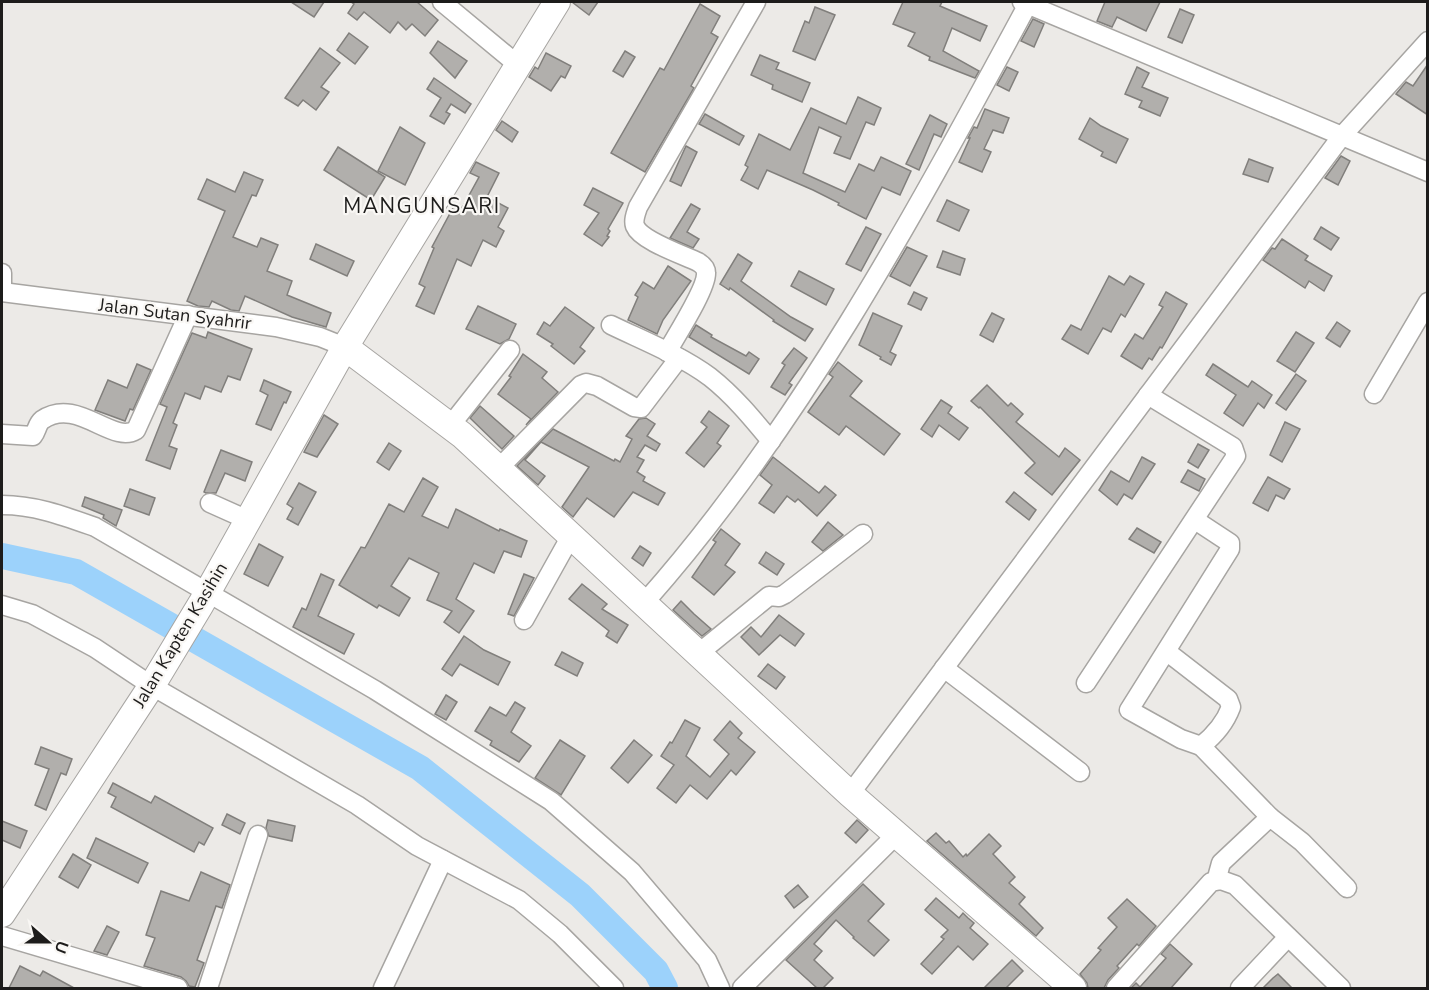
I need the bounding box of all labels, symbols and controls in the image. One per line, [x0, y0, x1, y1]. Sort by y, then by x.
district label: MANGUNSARI [343, 192, 501, 220]
street label: Jalan Sutan Syahrir [96, 293, 253, 335]
street label: Jalan Kapten Kasihin [127, 558, 233, 713]
north arrow [18, 912, 78, 972]
text: U [49, 938, 73, 956]

